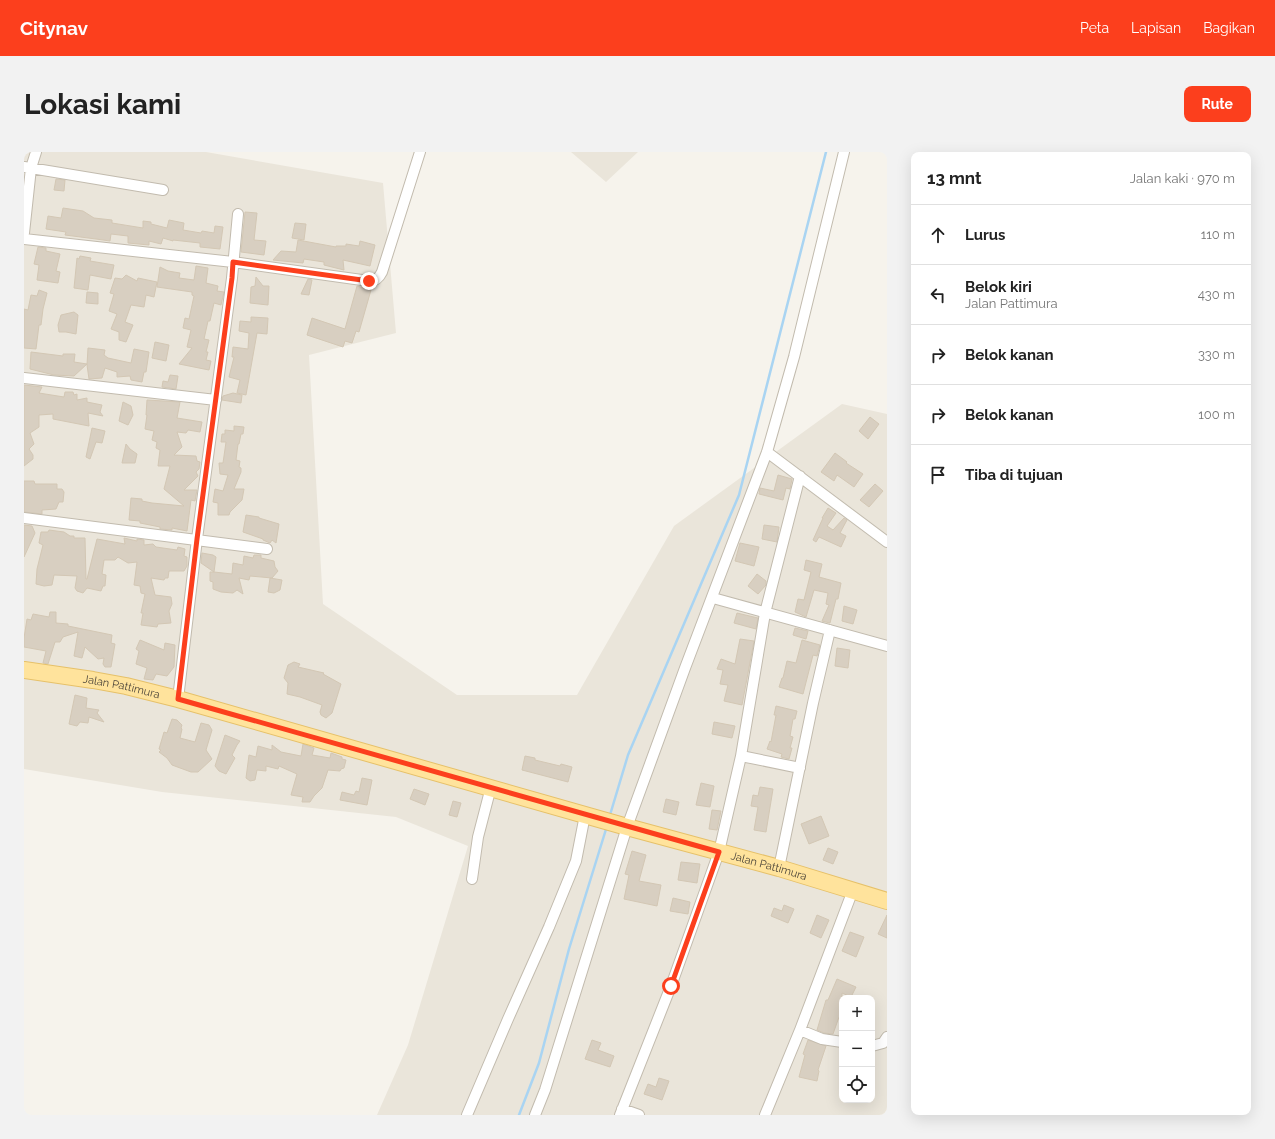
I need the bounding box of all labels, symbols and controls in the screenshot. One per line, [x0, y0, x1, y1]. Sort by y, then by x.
text: Citynav [20, 17, 88, 39]
text: Peta [1080, 20, 1109, 36]
text: Lapisan [1131, 20, 1181, 36]
text: Bagikan [1203, 20, 1255, 36]
button: Rute [1184, 86, 1251, 122]
text: Lokasi kami [24, 88, 181, 121]
text: 13 mnt [927, 168, 982, 188]
text: Jalan kaki · 970 m [1130, 171, 1235, 186]
icon: ahead [927, 224, 949, 246]
text: Lurus [965, 226, 1006, 244]
text: 110 m [1201, 227, 1235, 242]
route end [360, 272, 378, 290]
text: Belok kiri [965, 278, 1032, 296]
icon: left [927, 284, 949, 306]
text: 430 m [1198, 287, 1235, 302]
text: Jalan Pattimura [965, 296, 1058, 311]
icon: right [927, 344, 949, 366]
text: Belok kanan [965, 346, 1054, 364]
text: 330 m [1198, 347, 1235, 362]
icon: right [927, 404, 949, 426]
text: Belok kanan [965, 406, 1054, 424]
text: 100 m [1198, 407, 1235, 422]
icon: arrive [927, 464, 949, 486]
text: Tiba di tujuan [965, 466, 1063, 484]
street label: Jalan Pattimura [82, 672, 161, 701]
street label: Jalan Pattimura [730, 849, 809, 883]
route start [662, 977, 680, 995]
map controls [839, 995, 875, 1103]
button: + [839, 995, 875, 1031]
button: − [839, 1031, 875, 1067]
button: locate [839, 1067, 875, 1103]

